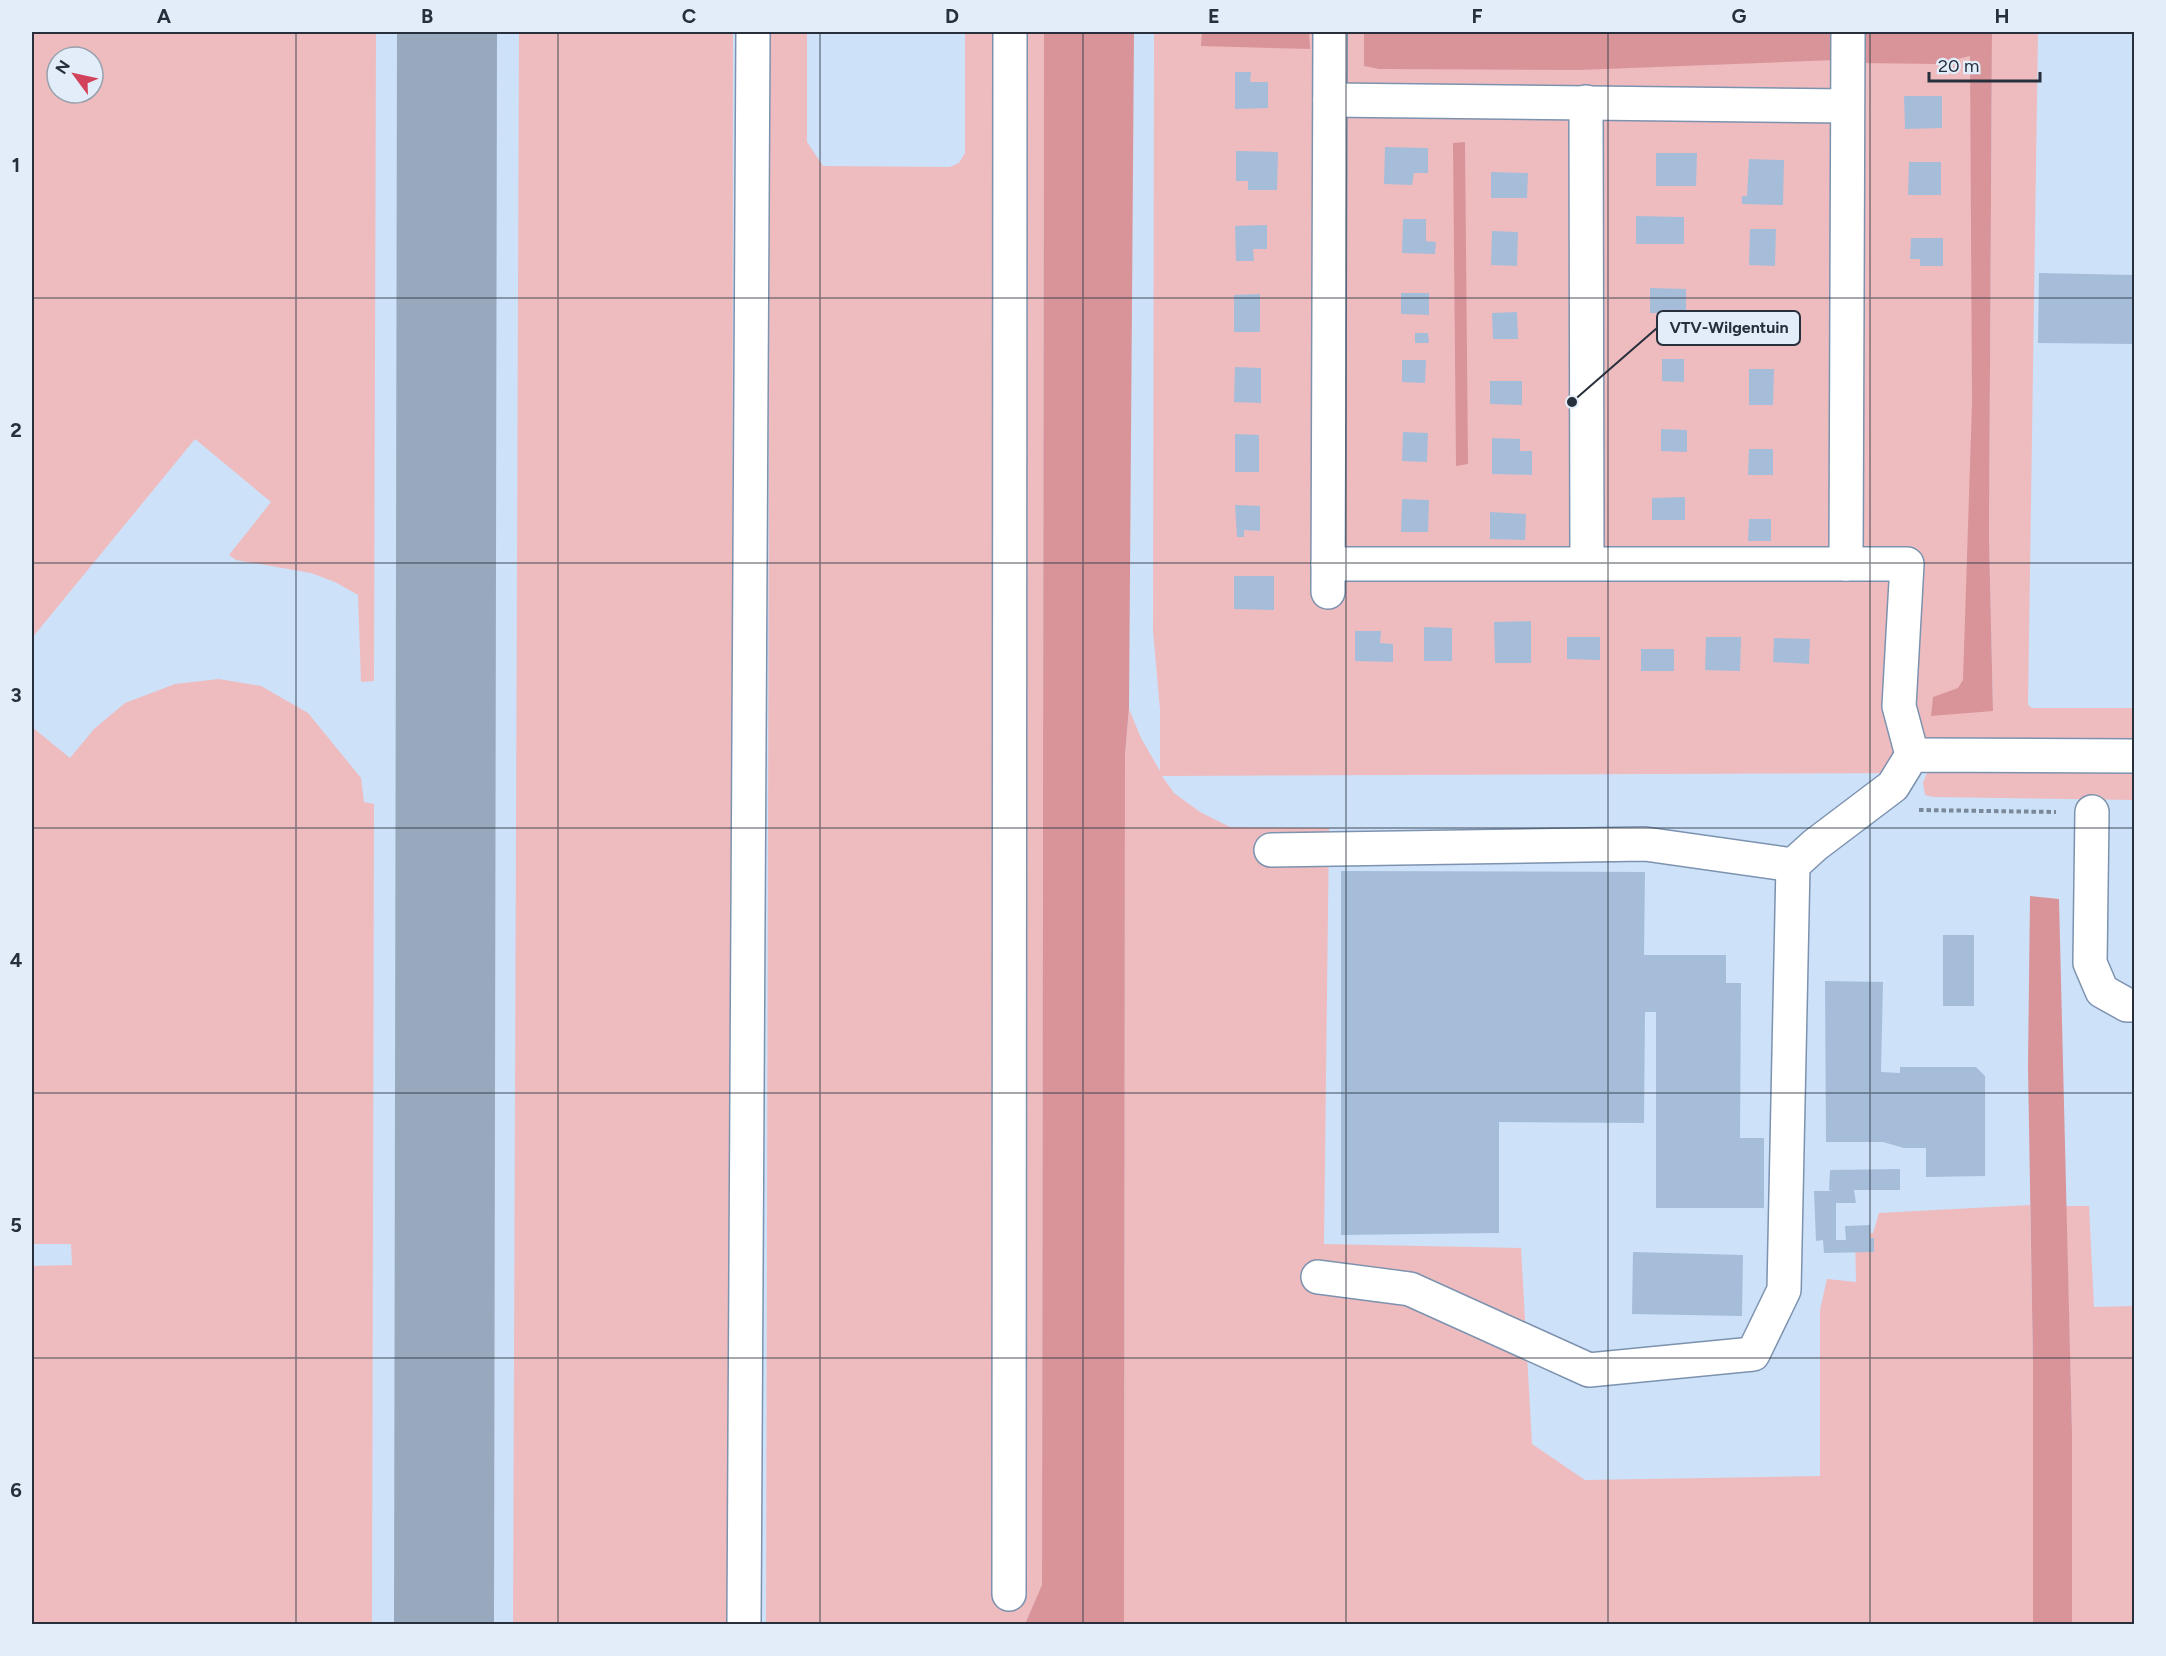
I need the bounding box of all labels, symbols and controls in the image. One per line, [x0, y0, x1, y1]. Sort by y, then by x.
text: A [157, 4, 172, 28]
text: B [421, 4, 433, 28]
text: C [682, 4, 696, 28]
text: D [945, 4, 959, 28]
text: E [1208, 4, 1220, 28]
text: F [1471, 4, 1483, 28]
text: G [1732, 4, 1747, 28]
text: H [1995, 4, 2010, 28]
north arrow [45, 45, 105, 105]
scale bar [1929, 45, 2040, 83]
text: 20 m [1938, 55, 1979, 77]
text: N [52, 57, 74, 77]
text: 1 [12, 153, 20, 177]
callout: VTV-Wilgentuin [1657, 311, 1800, 345]
text: VTV-Wilgentuin [1669, 318, 1789, 337]
text: 2 [10, 418, 22, 442]
text: 3 [10, 683, 22, 707]
text: 4 [10, 948, 23, 972]
text: 5 [10, 1213, 22, 1237]
text: 6 [10, 1478, 22, 1502]

